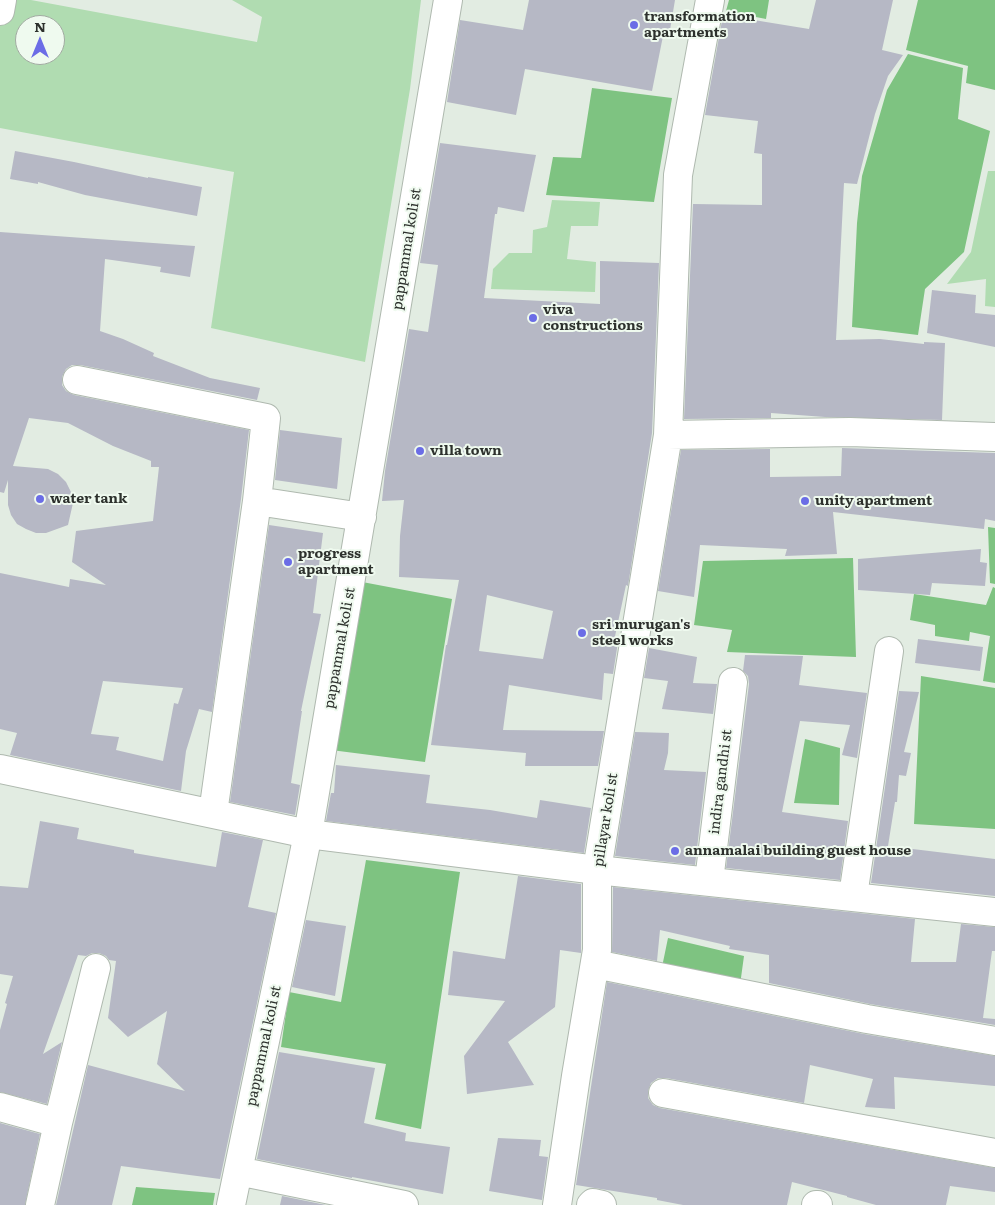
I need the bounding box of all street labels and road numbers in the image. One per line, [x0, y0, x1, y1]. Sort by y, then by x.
street label: pappammal koli st [389, 187, 425, 311]
street label: pappammal koli st [321, 586, 359, 710]
street label: indira gandhi st [706, 729, 736, 835]
street label: pillayar koli st [590, 772, 622, 868]
street label: pappammal koli st [243, 984, 285, 1108]

